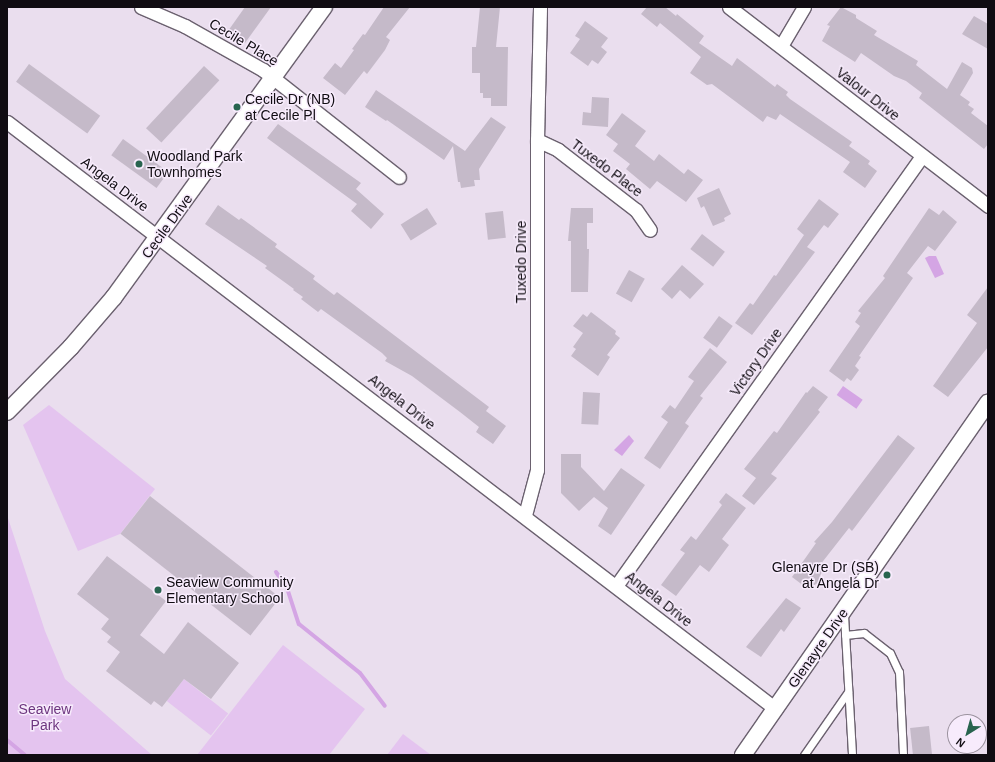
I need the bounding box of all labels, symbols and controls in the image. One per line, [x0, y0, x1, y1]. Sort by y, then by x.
street label: Cecile Place [206, 15, 282, 69]
street label: Valour Drive [833, 64, 903, 124]
place label: Cecile Dr (NB) at Cecile Pl [245, 91, 335, 124]
marker: Cecile Dr (NB) at Cecile Pl [232, 102, 242, 112]
street label: Tuxedo Place [568, 136, 646, 200]
place label: Woodland Park Townhomes [147, 148, 242, 180]
street label: Angela Drive [78, 153, 152, 215]
marker: Woodland Park Townhomes [134, 159, 144, 169]
street label: Cecile Drive [138, 191, 196, 261]
street label: Tuxedo Drive [513, 221, 529, 303]
street label: Victory Drive [726, 325, 786, 399]
street label: Angela Drive [365, 371, 439, 433]
place label: Glenayre Dr (SB) at Angela Dr [772, 559, 879, 592]
street label: Angela Drive [622, 568, 696, 630]
marker: Glenayre Dr (SB) at Angela Dr [882, 570, 892, 580]
place label: Seaview Community Elementary School [166, 574, 294, 606]
marker: Seaview Community Elementary School [153, 585, 163, 595]
street label: Glenayre Drive [784, 605, 852, 691]
park label: Seaview Park [19, 701, 71, 734]
north arrow [947, 714, 987, 754]
text: N [954, 736, 967, 750]

